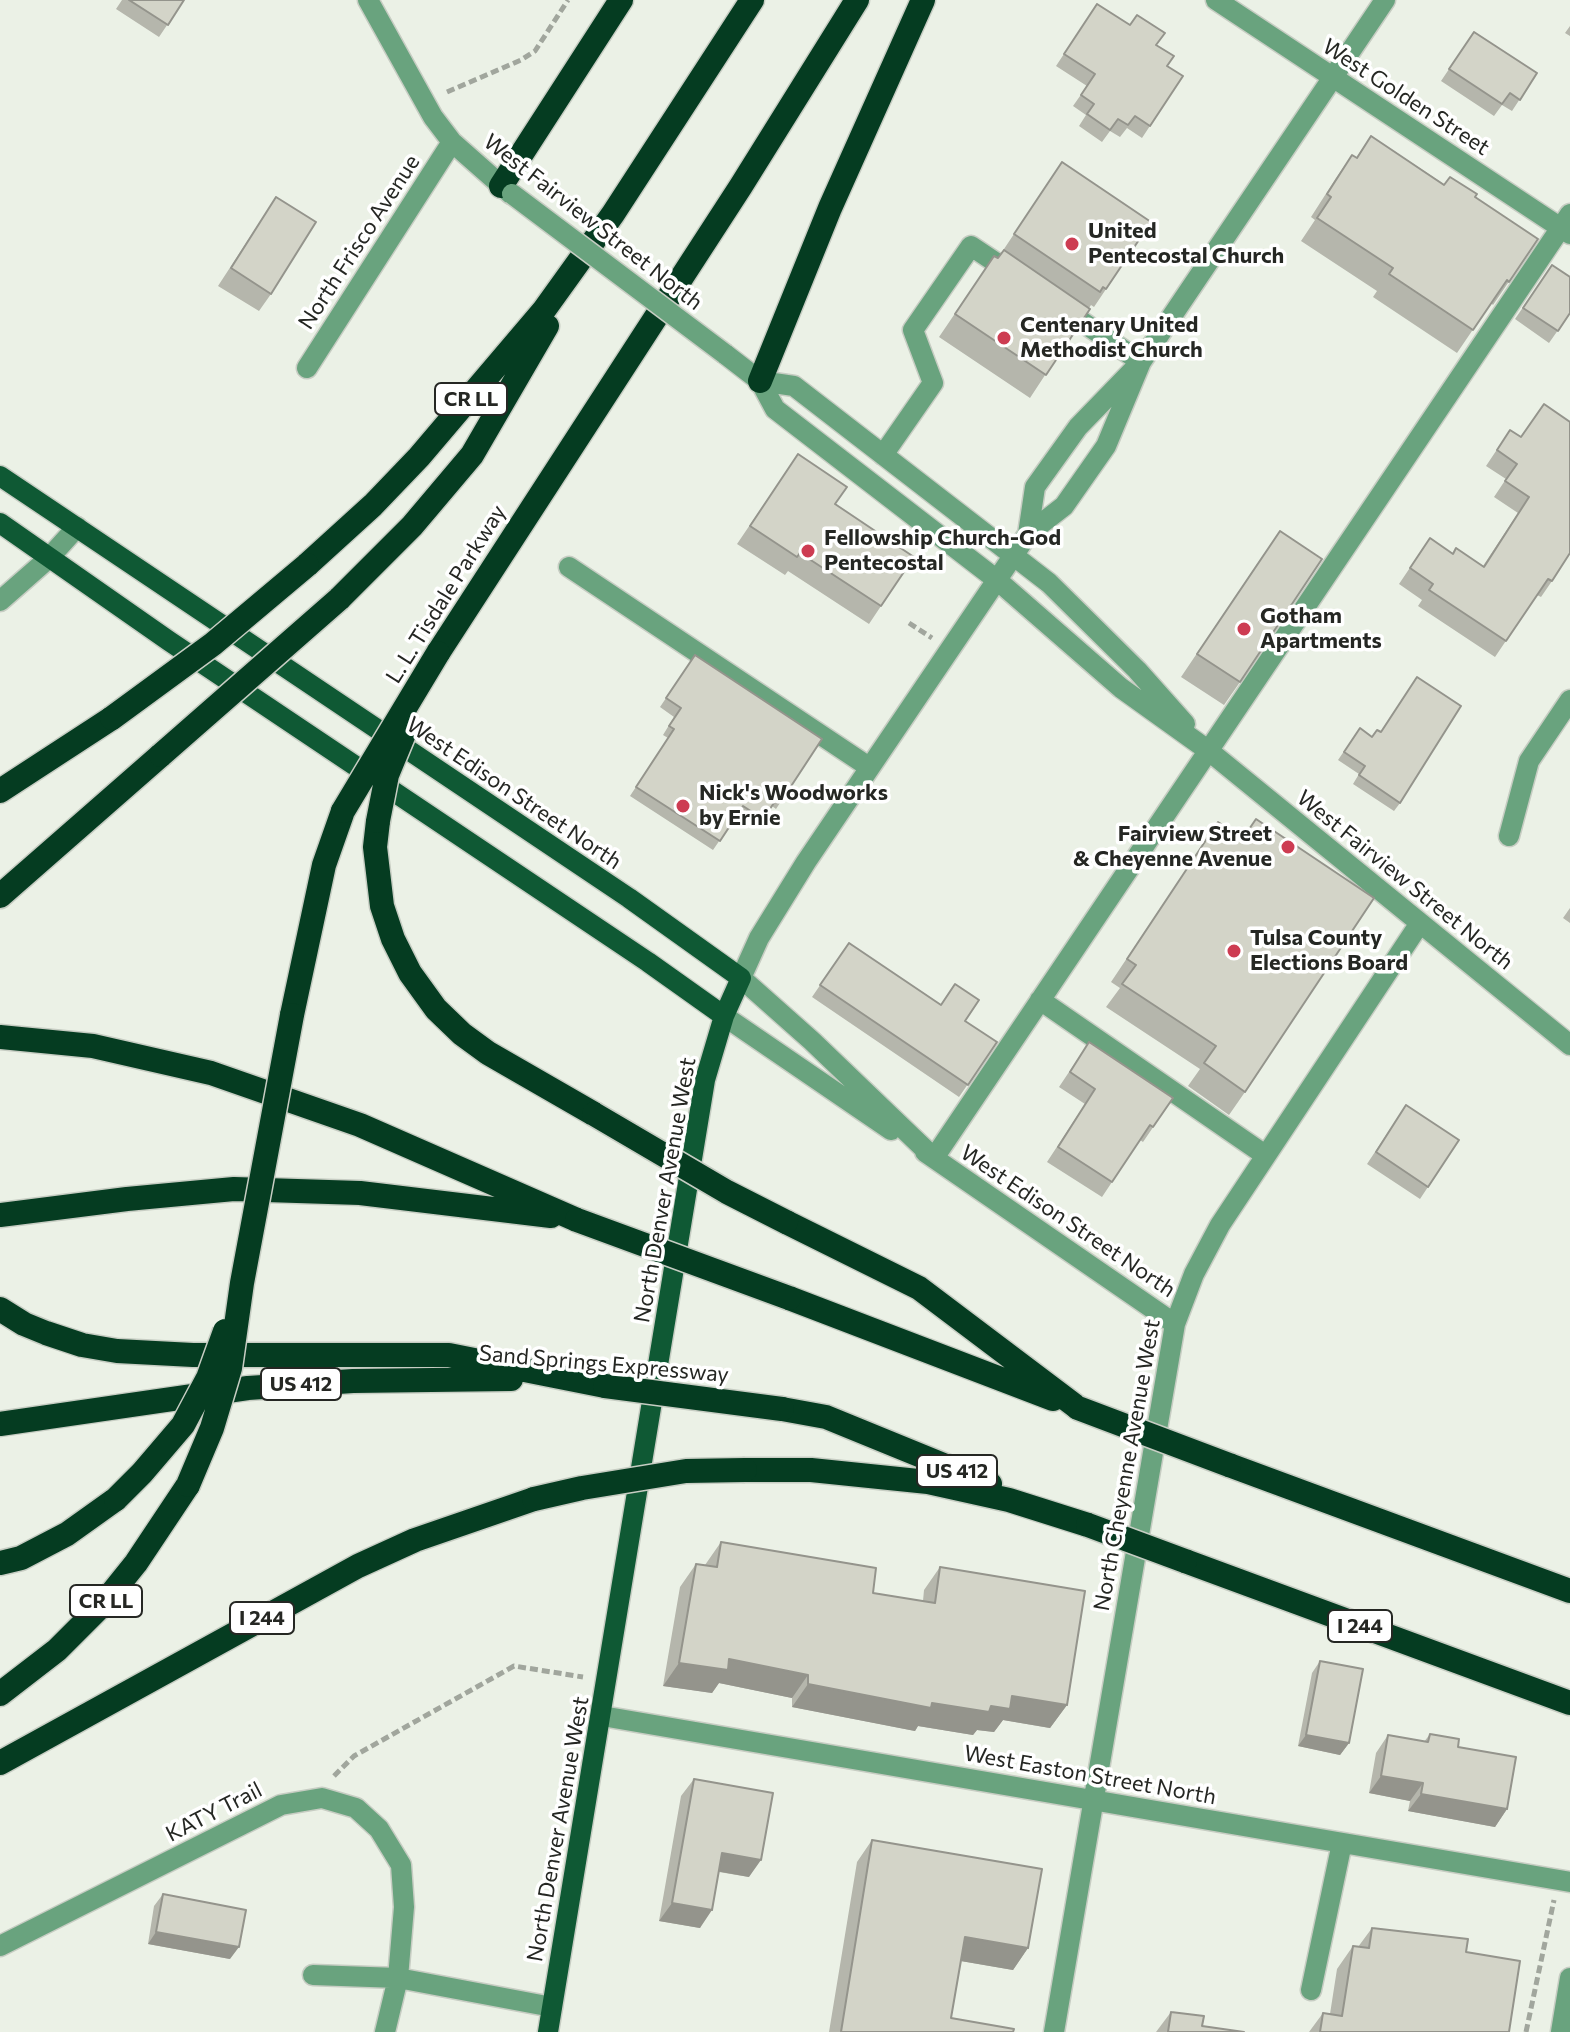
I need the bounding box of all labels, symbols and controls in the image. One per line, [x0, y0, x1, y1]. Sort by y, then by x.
street label: West Golden Street [1318, 33, 1494, 161]
street label: West Fairview Street North [478, 128, 708, 316]
street label: North Frisco Avenue [293, 150, 425, 334]
place label: United Pentecostal Church [1088, 218, 1284, 270]
marker: United Pentecostal Church [1063, 235, 1081, 253]
place label: Centenary United Methodist Church [1020, 312, 1203, 364]
marker: Centenary United Methodist Church [995, 329, 1013, 347]
road number: CR LL [435, 383, 507, 415]
street label: L. L. Tisdale Parkway [380, 500, 512, 688]
place label: Fellowship Church-God Pentecostal [824, 525, 1061, 576]
marker: Fellowship Church-God Pentecostal [799, 542, 817, 560]
place label: Gotham Apartments [1260, 603, 1382, 654]
marker: Gotham Apartments [1235, 620, 1253, 638]
street label: West Edison Street North [401, 711, 627, 875]
place label: Nick's Woodworks by Ernie [699, 780, 888, 832]
street label: West Fairview Street North [1292, 785, 1518, 975]
marker: Nick's Woodworks by Ernie [674, 797, 692, 815]
place label: Fairview Street & Cheyenne Avenue [1073, 821, 1272, 872]
marker: Fairview Street & Cheyenne Avenue [1279, 838, 1297, 856]
place label: Tulsa County Elections Board [1250, 925, 1408, 976]
marker: Tulsa County Elections Board [1225, 942, 1243, 960]
street label: North Denver Avenue West [629, 1055, 701, 1325]
street label: West Edison Street North [955, 1139, 1181, 1303]
street label: North Cheyenne Avenue West [1088, 1317, 1166, 1613]
street label: Sand Springs Expressway [478, 1340, 730, 1388]
road number: US 412 [261, 1368, 341, 1400]
road number: US 412 [917, 1455, 997, 1487]
road number: CR LL [70, 1585, 142, 1617]
road number: I 244 [230, 1602, 294, 1634]
road number: I 244 [1328, 1610, 1392, 1642]
street label: North Denver Avenue West [522, 1694, 594, 1964]
street label: West Easton Street North [962, 1740, 1218, 1810]
street label: KATY Trail [162, 1777, 266, 1847]

